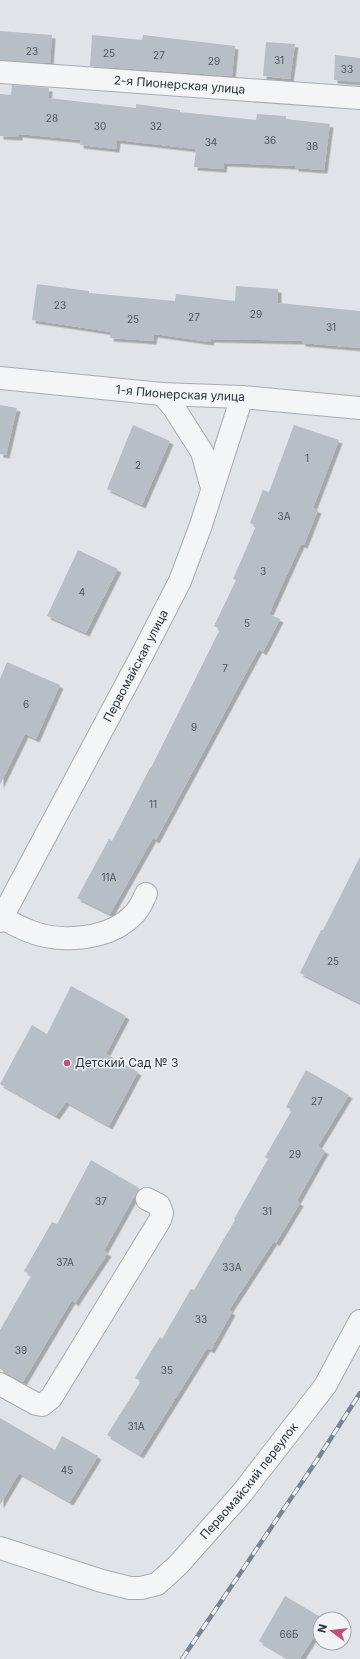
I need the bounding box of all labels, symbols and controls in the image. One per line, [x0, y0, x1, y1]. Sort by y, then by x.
house number: 23 [26, 45, 38, 57]
house number: 25 [103, 47, 115, 59]
house number: 27 [153, 49, 165, 61]
house number: 31 [274, 54, 284, 66]
house number: 29 [208, 55, 220, 67]
house number: 33 [341, 63, 353, 75]
street label: 2-я Пионерская улица [113, 72, 246, 97]
house number: 28 [46, 112, 58, 124]
house number: 30 [94, 120, 106, 132]
house number: 32 [150, 120, 162, 132]
house number: 36 [264, 134, 276, 146]
house number: 34 [205, 136, 217, 148]
house number: 38 [306, 140, 318, 152]
house number: 23 [54, 299, 66, 311]
house number: 29 [250, 308, 262, 320]
house number: 27 [188, 311, 200, 323]
house number: 25 [127, 313, 139, 325]
house number: 31 [326, 321, 336, 333]
street label: 1-я Пионерская улица [115, 381, 245, 404]
house number: 1 [305, 452, 309, 464]
house number: 2 [135, 459, 141, 471]
house number: 3А [277, 510, 291, 522]
house number: 3 [260, 565, 266, 577]
house number: 4 [79, 586, 85, 598]
street label: Первомайская улица [100, 607, 171, 724]
house number: 5 [244, 617, 250, 629]
house number: 7 [222, 662, 228, 674]
house number: 6 [23, 698, 29, 710]
house number: 9 [191, 721, 197, 733]
house number: 11 [149, 798, 157, 810]
house number: 11А [101, 871, 117, 883]
house number: 25 [327, 955, 339, 967]
place label: Детский Сад № 3 [75, 1055, 178, 1070]
marker: Детский Сад № 3 [62, 1058, 72, 1068]
house number: 27 [311, 1095, 323, 1107]
house number: 29 [289, 1148, 301, 1160]
house number: 37 [95, 1195, 107, 1207]
house number: 31 [262, 1205, 272, 1217]
house number: 37А [56, 1256, 74, 1268]
house number: 33А [222, 1261, 242, 1273]
house number: 33 [195, 1313, 207, 1325]
house number: 39 [15, 1344, 27, 1356]
house number: 35 [161, 1364, 173, 1376]
street label: Первомайский переулок [197, 1419, 301, 1542]
house number: 31А [127, 1420, 145, 1432]
house number: 45 [61, 1464, 73, 1476]
north arrow [312, 1611, 352, 1651]
text: N [314, 1623, 330, 1634]
house number: 66Б [280, 1628, 298, 1640]

